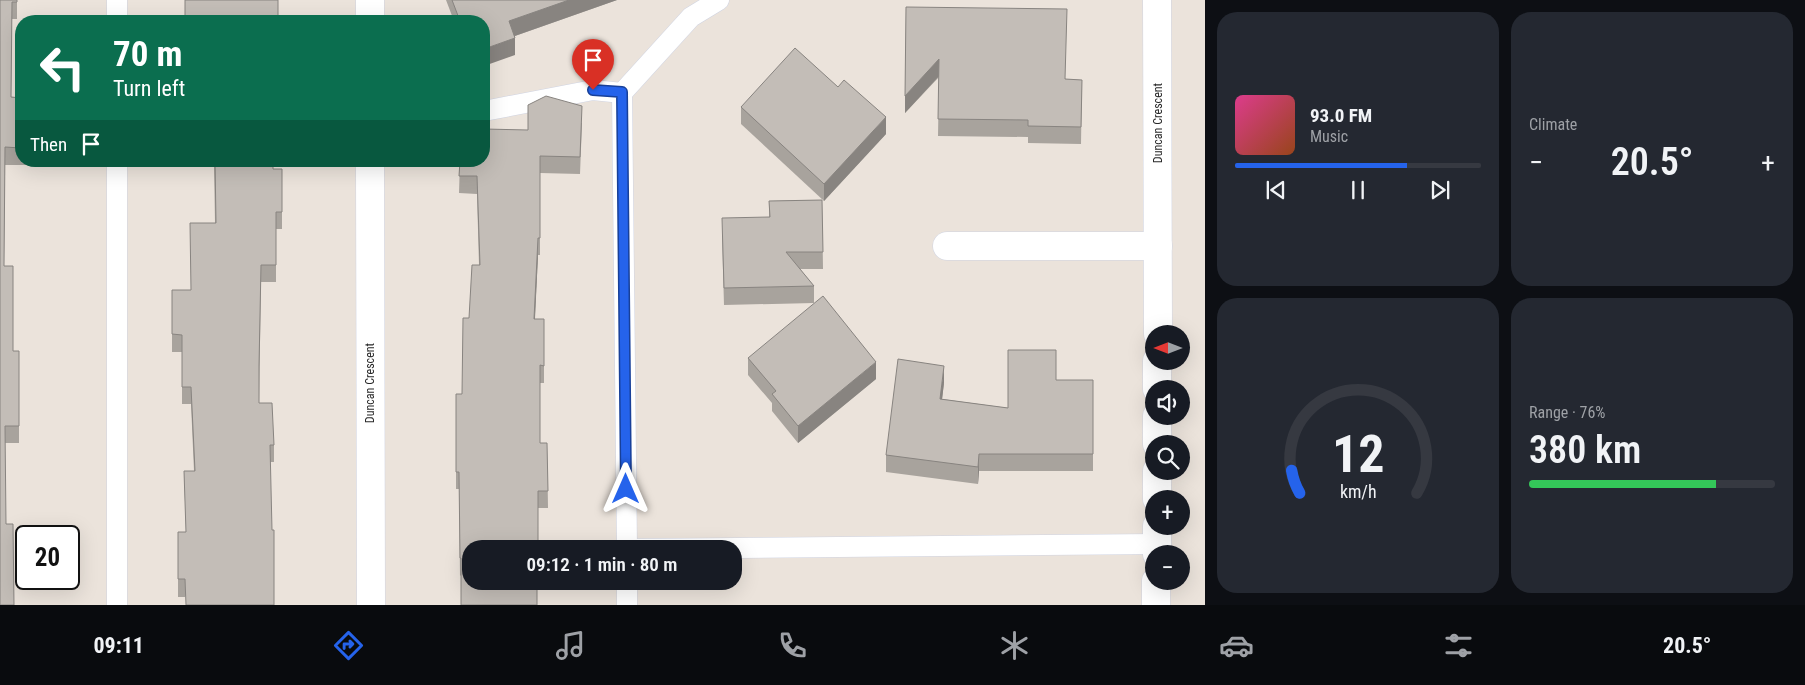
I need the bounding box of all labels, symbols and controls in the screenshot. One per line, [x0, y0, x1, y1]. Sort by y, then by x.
text: 70 m [113, 34, 182, 75]
icon: left [30, 35, 95, 100]
pin [572, 39, 614, 90]
icon: arrive [579, 46, 607, 74]
text: Turn left [113, 76, 185, 101]
street label: Duncan Crescent [1151, 82, 1165, 163]
text: 93.0 FM [1310, 104, 1372, 127]
text: Climate [1529, 115, 1577, 134]
text: Music [1310, 127, 1348, 146]
icon: arrive [77, 130, 105, 158]
text: Then [30, 133, 67, 156]
text: 20.5° [1611, 140, 1693, 184]
text: − [1529, 146, 1543, 179]
text: + [1761, 146, 1775, 179]
icon: previous [1262, 176, 1290, 204]
icon: pause [1344, 176, 1372, 204]
icon: next [1426, 176, 1454, 204]
north arrow [1145, 325, 1190, 370]
map controls [1145, 325, 1190, 590]
street label: Duncan Crescent [363, 342, 377, 423]
button: sound [1145, 380, 1190, 425]
text: Range · 76% [1529, 403, 1605, 422]
text: 12 [1332, 424, 1384, 485]
text: 380 km [1529, 428, 1641, 472]
button: search [1145, 435, 1190, 480]
position arrow [599, 462, 651, 514]
text: km/h [1340, 481, 1376, 502]
button: + [1145, 490, 1190, 535]
speed limit sign: 20 [15, 525, 80, 590]
button: − [1145, 545, 1190, 590]
text: 09:12 · 1 min · 80 m [527, 553, 677, 576]
icon: directions [331, 628, 366, 663]
icon: music [553, 628, 588, 663]
icon: phone [775, 628, 810, 663]
icon: climate [997, 628, 1032, 663]
icon: car [1219, 628, 1254, 663]
icon: filters [1441, 628, 1476, 663]
text: 09:11 [94, 633, 144, 658]
text: 20.5° [1663, 633, 1711, 658]

